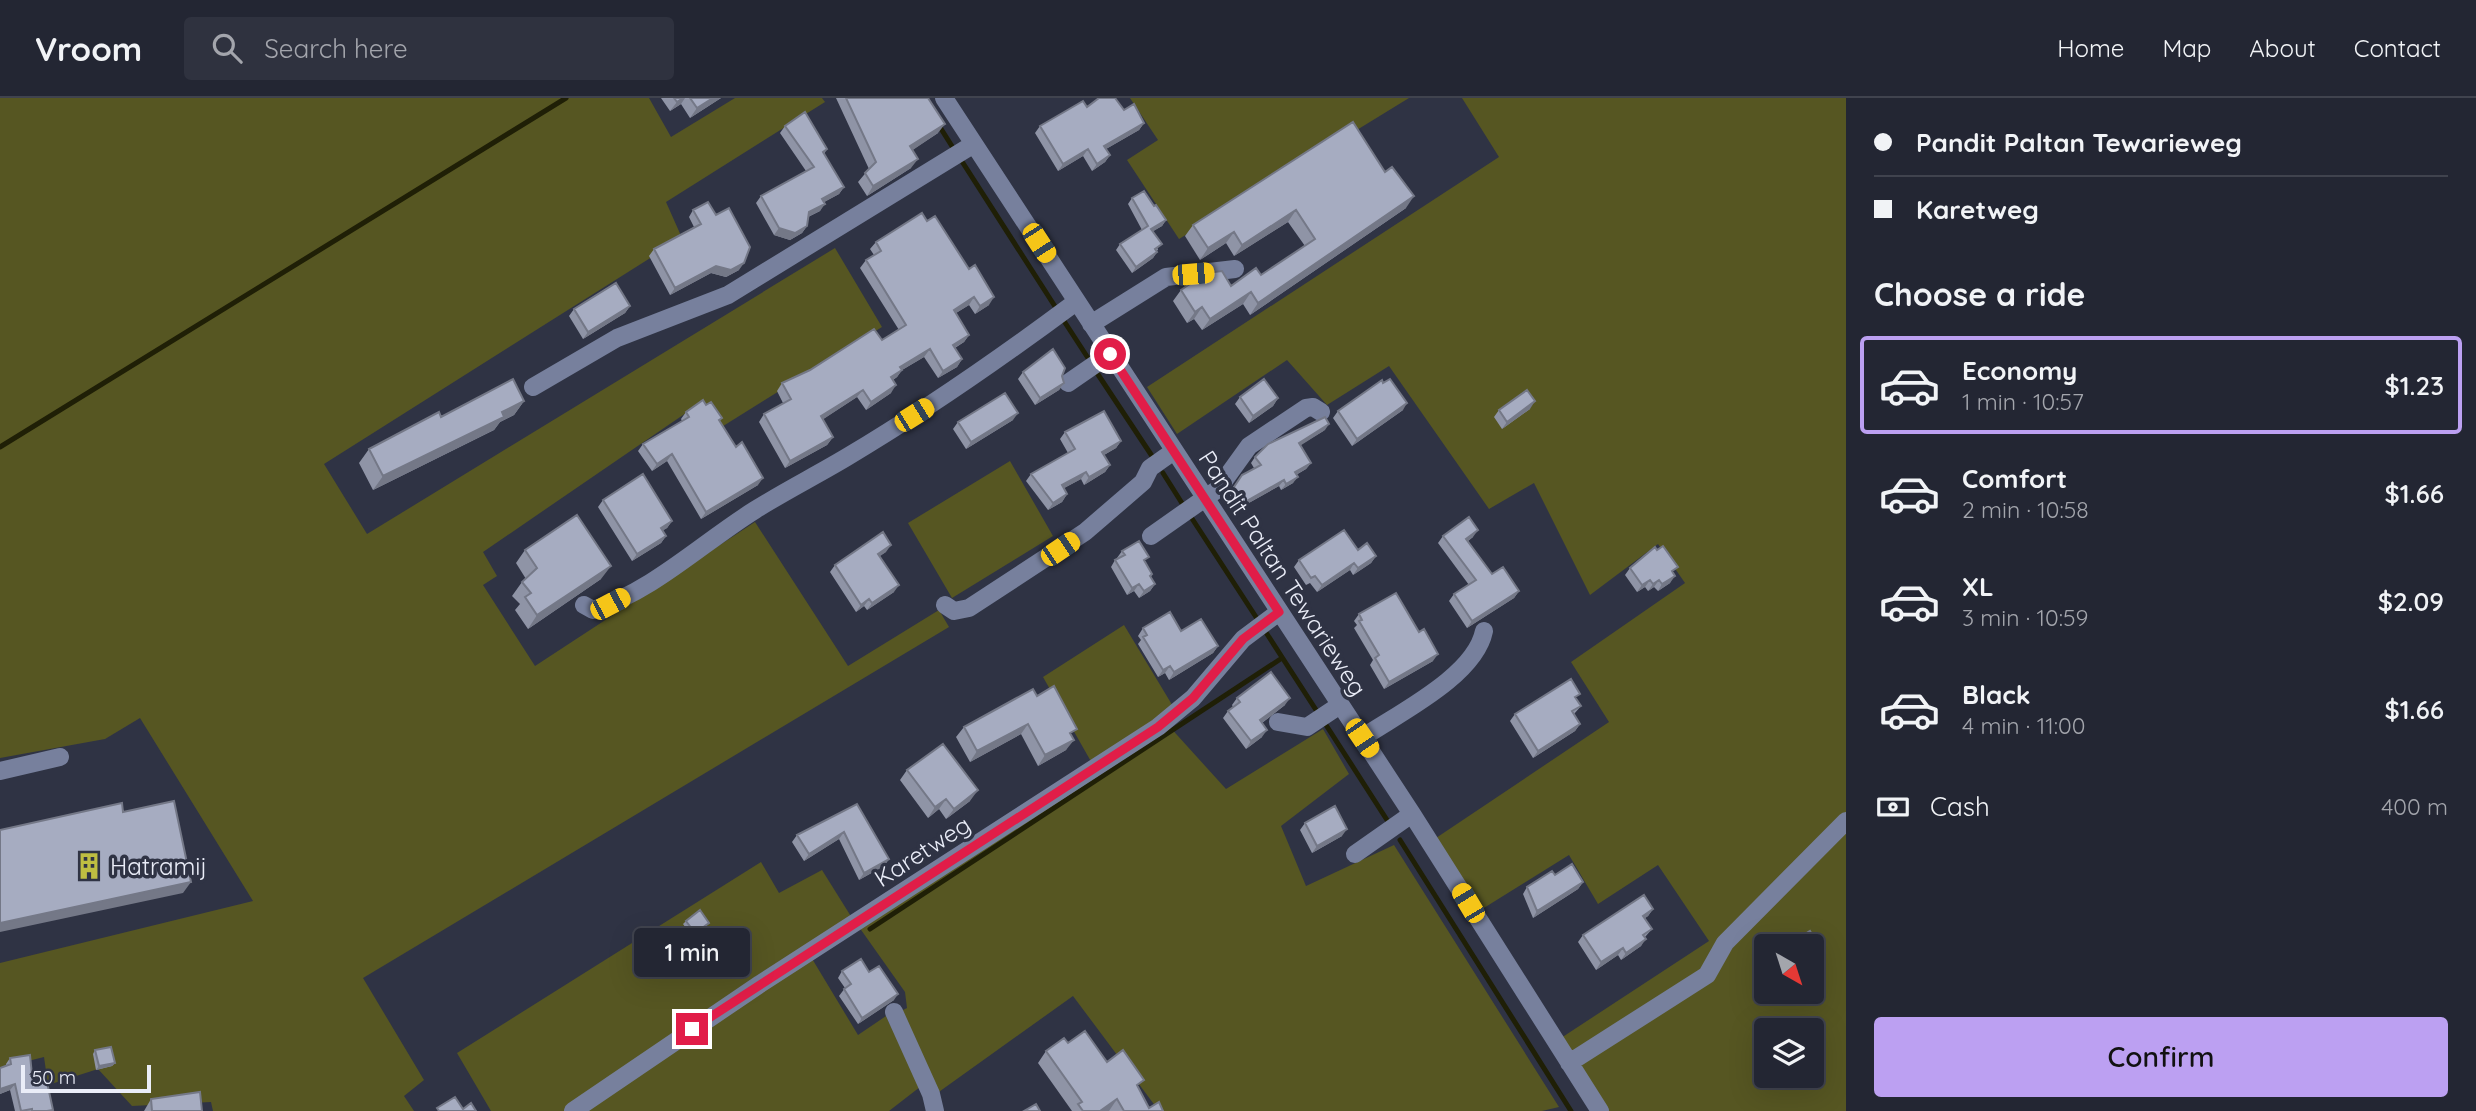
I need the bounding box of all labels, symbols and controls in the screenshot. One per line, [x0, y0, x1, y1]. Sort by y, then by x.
search box [184, 17, 674, 80]
text: Vroom [35, 28, 142, 69]
icon: search [208, 29, 246, 67]
text: Search here [264, 32, 408, 65]
text: Home [2057, 33, 2124, 63]
text: Map [2162, 33, 2211, 63]
text: About [2249, 33, 2316, 63]
text: Contact [2354, 33, 2441, 63]
text: Pandit Paltan Tewarieweg [1916, 126, 2242, 159]
text: Karetweg [1916, 193, 2039, 226]
car [1019, 220, 1060, 266]
car [1172, 262, 1215, 286]
text: Choose a ride [1874, 274, 2086, 314]
route start [1094, 338, 1126, 370]
icon: car [1878, 354, 1941, 417]
text: Economy [1962, 354, 2077, 387]
text: $1.23 [2384, 369, 2444, 402]
text: 1 min · 10:57 [1962, 387, 2084, 416]
car [891, 395, 938, 435]
street label: Pandit Paltan Tewarieweg [1192, 445, 1374, 701]
icon: car [1878, 462, 1941, 525]
text: Comfort [1962, 462, 2067, 495]
text: $1.66 [2384, 477, 2444, 510]
text: 2 min · 10:58 [1962, 495, 2089, 524]
car [1037, 529, 1084, 569]
icon: car [1878, 570, 1941, 633]
text: XL [1962, 570, 1994, 603]
car [587, 585, 634, 623]
text: $2.09 [2378, 585, 2444, 618]
text: 3 min · 10:59 [1962, 603, 2088, 632]
icon: car [1878, 678, 1941, 741]
text: Black [1962, 678, 2031, 711]
text: $1.66 [2384, 693, 2444, 726]
text: 4 min · 11:00 [1962, 711, 2085, 740]
car [1342, 715, 1383, 761]
icon: cash [1874, 788, 1912, 826]
text: Cash [1930, 790, 1990, 823]
text: 400 m [2381, 792, 2448, 821]
street label: Karetweg [868, 809, 976, 893]
building icon: Hatramij [74, 851, 104, 881]
place label: Hatramij [110, 851, 207, 881]
car [1449, 880, 1488, 926]
callout: 1 min [634, 928, 750, 976]
north arrow [1754, 934, 1824, 1004]
map controls [1754, 934, 1824, 1088]
text: 1 min [664, 938, 720, 967]
route end [676, 1013, 708, 1045]
button: Confirm [1874, 1017, 2448, 1097]
button: layers [1754, 1018, 1824, 1088]
scale bar [21, 1062, 150, 1094]
text: 50 m [32, 1065, 76, 1089]

